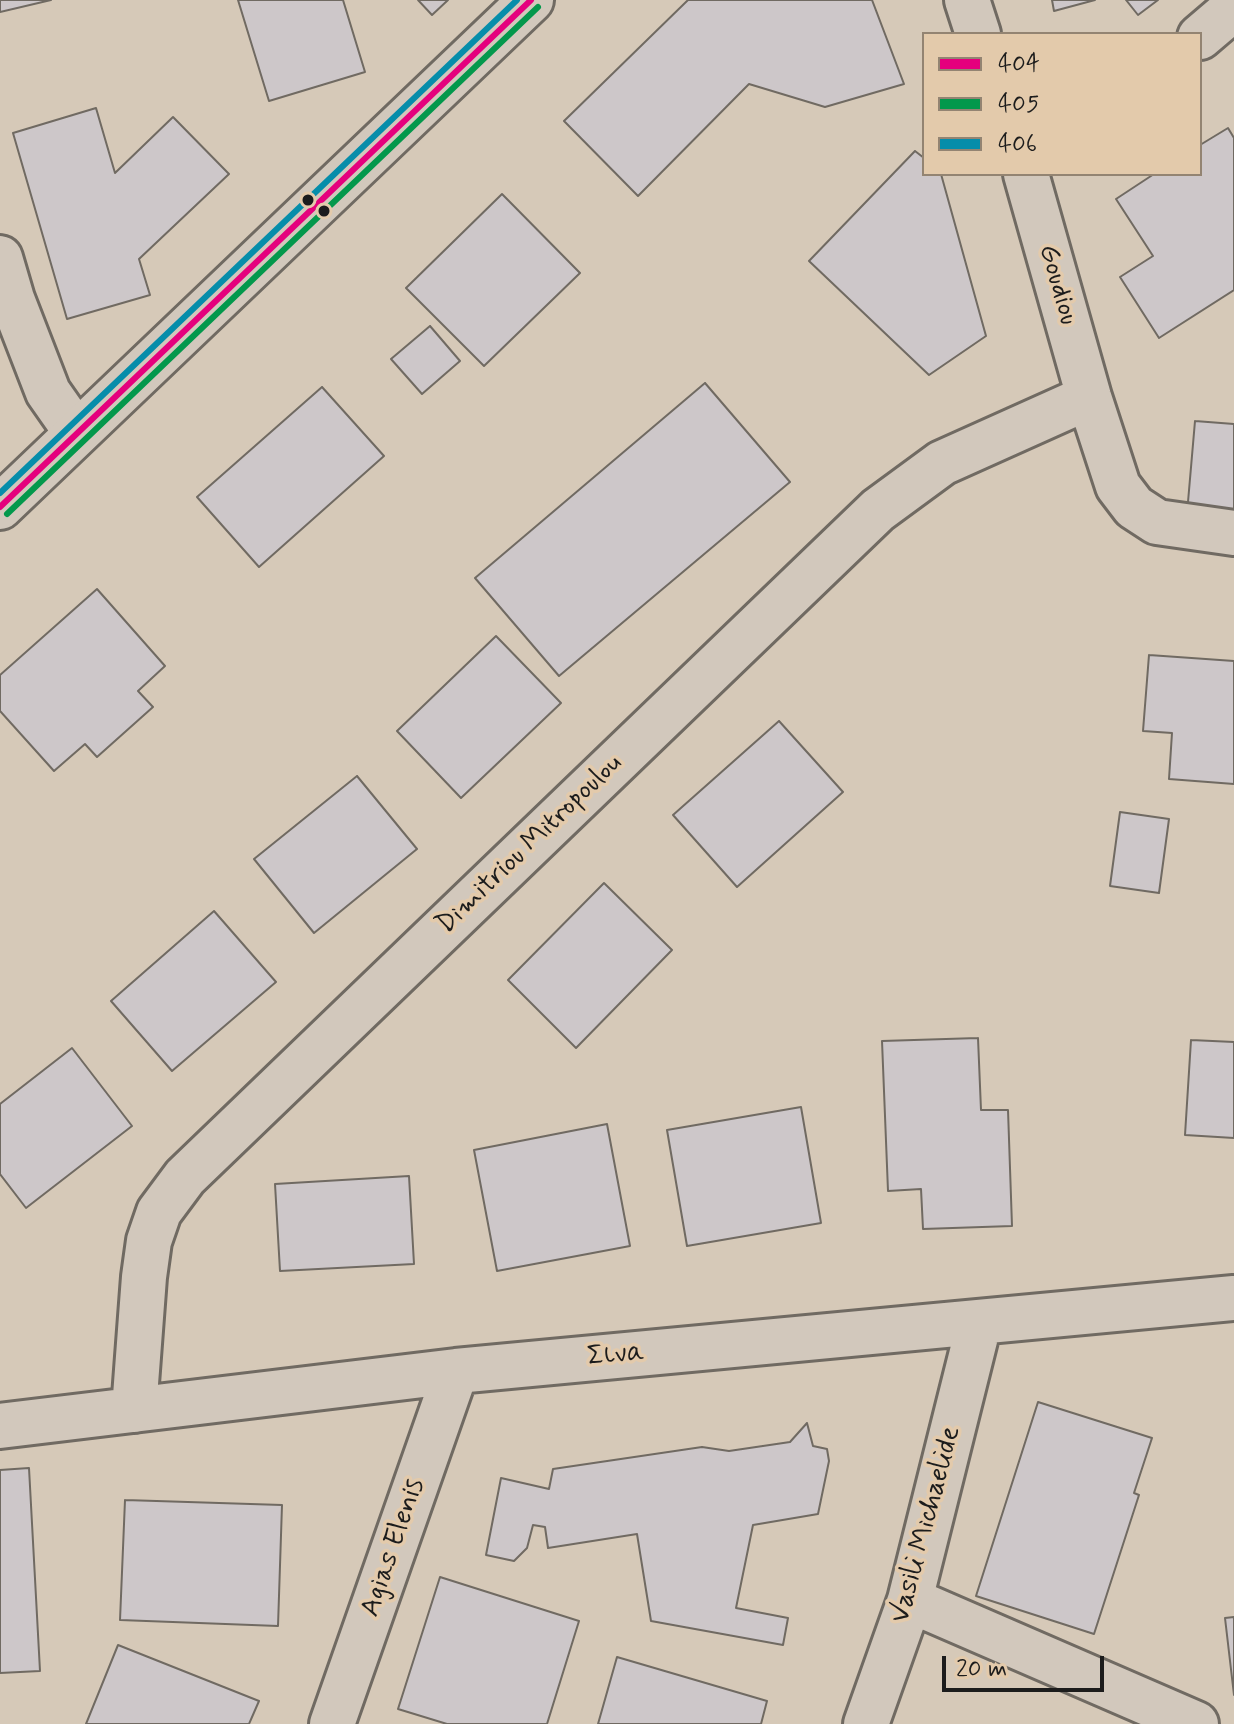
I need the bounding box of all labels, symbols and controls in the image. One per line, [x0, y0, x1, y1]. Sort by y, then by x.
legend [922, 32, 1202, 176]
text: 404 [998, 49, 1040, 80]
text: 405 [998, 89, 1039, 120]
text: 406 [998, 129, 1037, 160]
unlabelled marker [300, 192, 316, 208]
unlabelled marker [316, 203, 332, 219]
street label: Goudiou [1029, 241, 1085, 329]
street label: Dimitriou Mitropoulou [430, 748, 630, 942]
street label: Σινα [586, 1337, 646, 1375]
street label: Vasili Michaelide [885, 1423, 969, 1627]
street label: Agias Elenis [355, 1475, 433, 1621]
scale bar [946, 1640, 1108, 1690]
text: 20 m [956, 1654, 1007, 1685]

